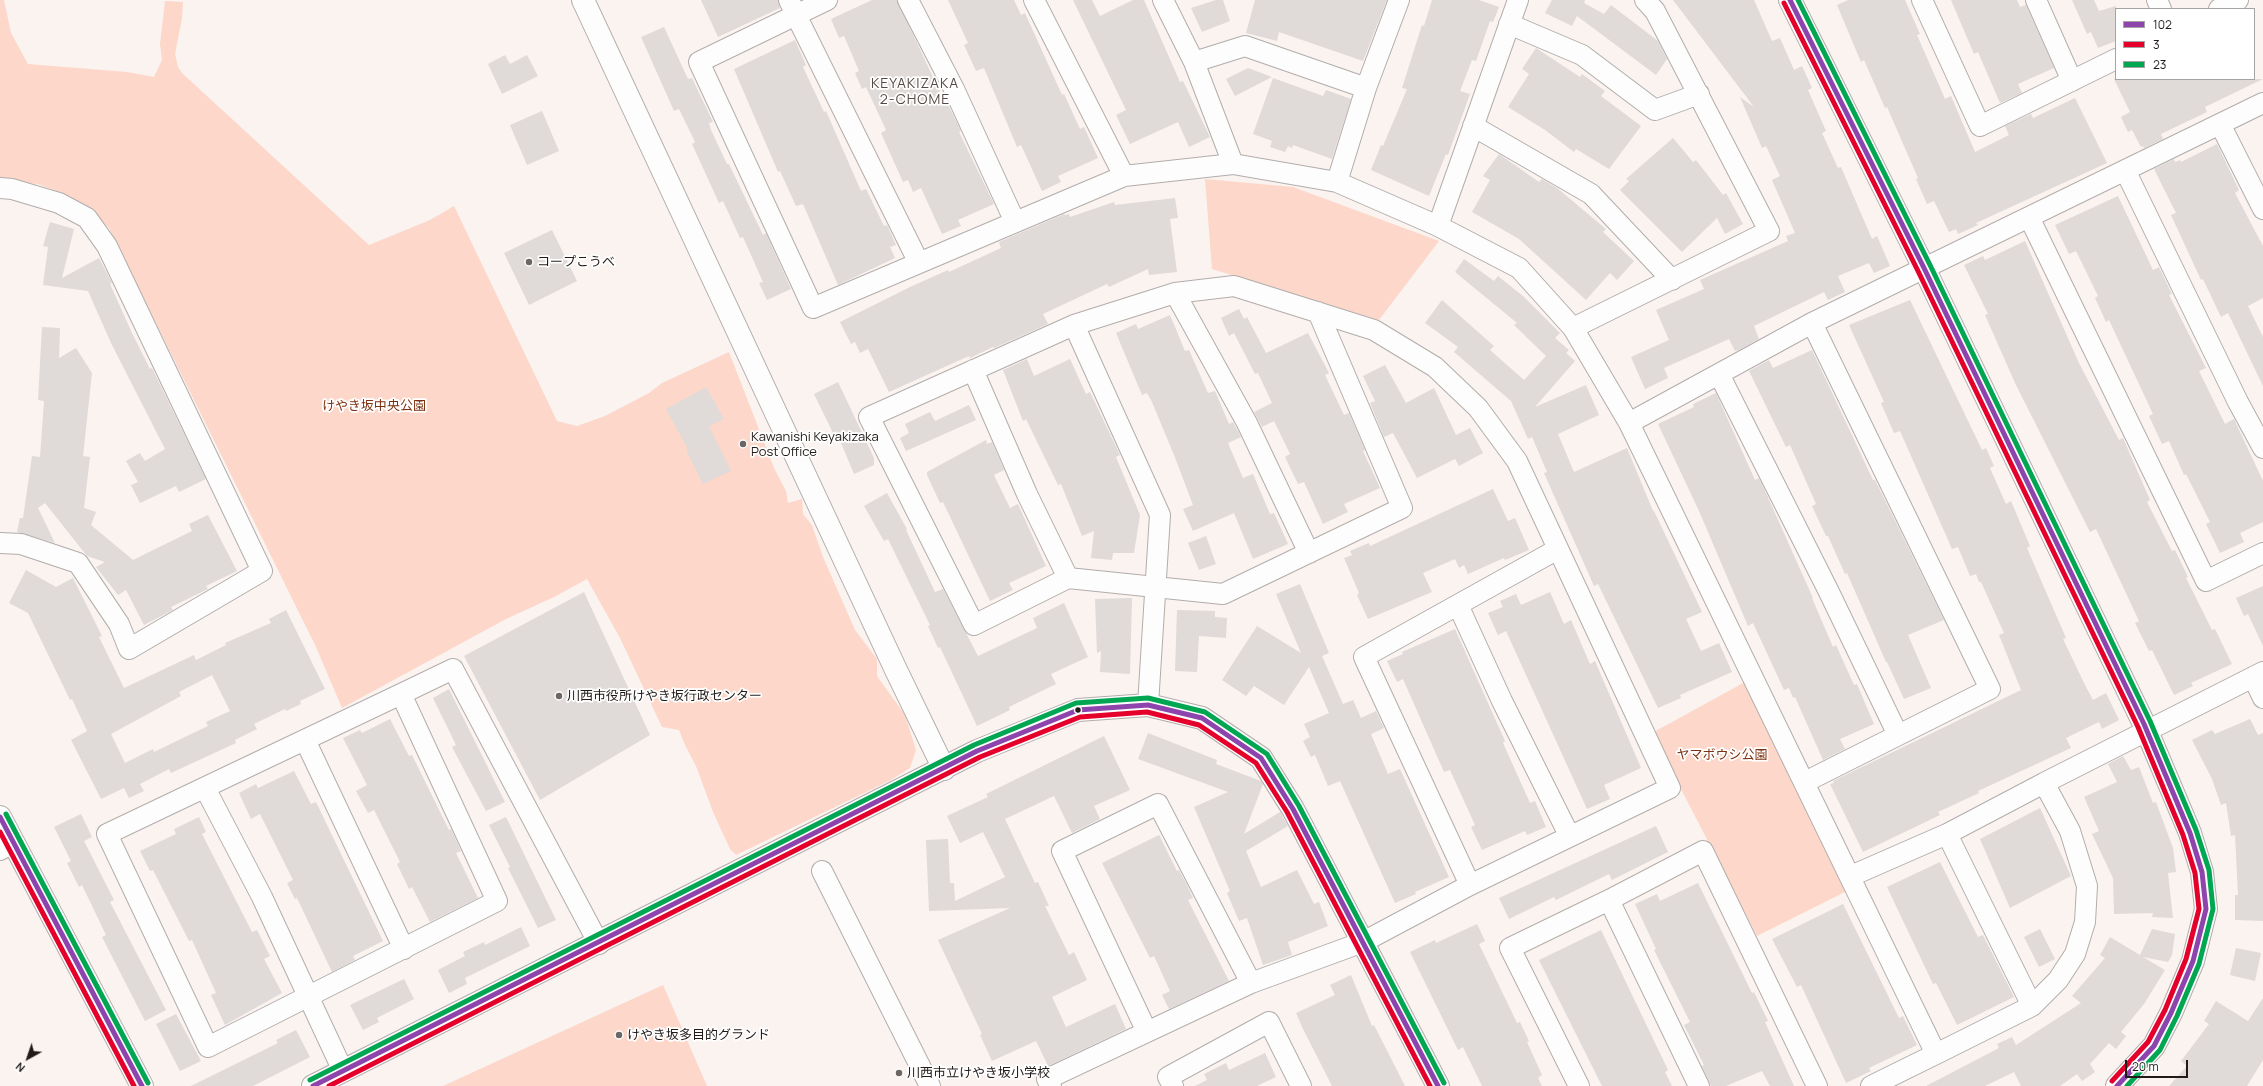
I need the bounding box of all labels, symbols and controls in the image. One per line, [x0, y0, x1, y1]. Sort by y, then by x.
legend [2115, 8, 2255, 80]
text: 102 [2153, 16, 2172, 33]
text: 3 [2153, 36, 2160, 53]
text: 23 [2153, 56, 2166, 73]
district label: KEYAKIZAKA 2-CHOME [871, 76, 959, 108]
place label: コープこうべ [537, 254, 615, 270]
marker: コープこうべ [524, 257, 534, 267]
park label: けやき坂中央公園 [322, 398, 426, 414]
place label: Kawanishi Keyakizaka Post Office [751, 429, 879, 460]
marker: Kawanishi Keyakizaka Post Office [738, 439, 748, 449]
place label: 川西市役所けやき坂行政センター [567, 688, 762, 704]
marker: 川西市役所けやき坂行政センター [554, 691, 564, 701]
unlabelled marker [1073, 705, 1083, 715]
park label: ヤマボウシ公園 [1677, 747, 1767, 763]
place label: けやき坂多目的グランド [627, 1027, 770, 1043]
marker: けやき坂多目的グランド [614, 1030, 624, 1040]
north arrow [8, 1038, 48, 1078]
scale bar [2127, 1052, 2190, 1078]
text: 20 m [2132, 1058, 2159, 1075]
text: N [12, 1059, 28, 1076]
place label: 川西市立けやき坂小学校 [907, 1065, 1050, 1081]
marker: 川西市立けやき坂小学校 [894, 1068, 904, 1078]

